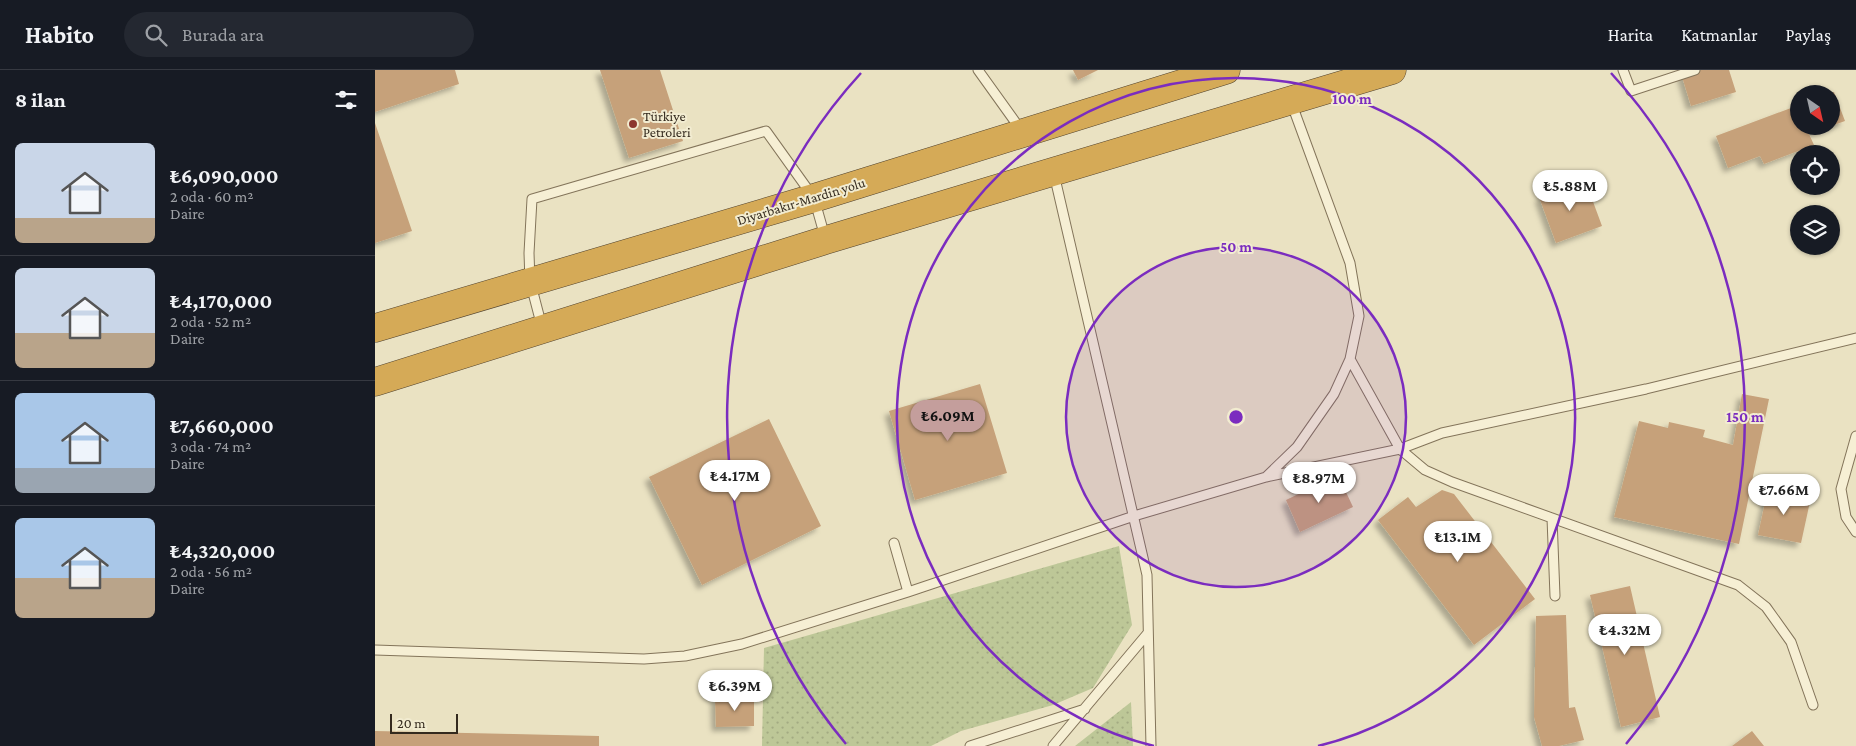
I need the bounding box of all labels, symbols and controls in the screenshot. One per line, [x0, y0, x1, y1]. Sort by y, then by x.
search box [124, 12, 474, 57]
text: Habito [25, 21, 94, 48]
icon: search [142, 21, 170, 49]
text: Burada ara [182, 24, 264, 45]
text: Harita [1608, 25, 1653, 45]
text: Katmanlar [1681, 25, 1758, 45]
text: Paylaş [1786, 25, 1831, 45]
north arrow [1790, 85, 1840, 135]
map controls [1790, 85, 1840, 255]
icon: filters [332, 86, 360, 114]
text: 8 ilan [15, 88, 66, 112]
text: 100 m [1332, 91, 1372, 107]
place label: Türkiye Petroleri [643, 108, 691, 140]
marker: Türkiye Petroleri [627, 118, 639, 130]
button: locate [1790, 145, 1840, 195]
icon: home [55, 163, 115, 223]
text: ₺6,090,000 [170, 164, 278, 188]
pin: ₺5.88M [1529, 170, 1611, 212]
street label: Diyarbakır-Mardin yolu [735, 174, 868, 228]
text: ₺5.88M [1543, 177, 1597, 194]
text: 2 oda · 60 m² [170, 188, 254, 205]
text: Daire [170, 205, 205, 222]
button: layers [1790, 205, 1840, 255]
text: 50 m [1220, 239, 1252, 255]
icon: home [55, 288, 115, 348]
text: ₺4,170,000 [170, 289, 272, 313]
text: 2 oda · 52 m² [170, 313, 251, 330]
text: Daire [170, 330, 205, 347]
pin: ₺6.09M [907, 400, 989, 442]
text: ₺6.09M [921, 407, 975, 424]
centre of rings [1227, 408, 1245, 426]
text: 150 m [1726, 409, 1764, 425]
icon: home [55, 413, 115, 473]
text: ₺7,660,000 [170, 414, 274, 438]
text: 3 oda · 74 m² [170, 438, 251, 455]
text: Daire [170, 455, 205, 472]
pin: ₺4.17M [694, 460, 776, 502]
pin: ₺8.97M [1278, 462, 1360, 504]
text: ₺4.17M [710, 467, 760, 484]
text: ₺8.97M [1293, 469, 1345, 486]
pin: ₺7.66M [1743, 474, 1825, 516]
text: ₺7.66M [1759, 481, 1809, 498]
pin: ₺13.1M [1417, 520, 1499, 563]
text: ₺13.1M [1435, 528, 1481, 545]
icon: home [55, 538, 115, 598]
text: ₺4,320,000 [170, 539, 275, 563]
text: 2 oda · 56 m² [170, 563, 252, 580]
text: Daire [170, 580, 205, 597]
pin: ₺4.32M [1584, 614, 1666, 656]
text: ₺4.32M [1599, 621, 1651, 638]
pin: ₺6.39M [694, 670, 776, 712]
text: ₺6.39M [709, 677, 761, 694]
scale bar [390, 711, 457, 734]
text: 20 m [397, 715, 425, 731]

